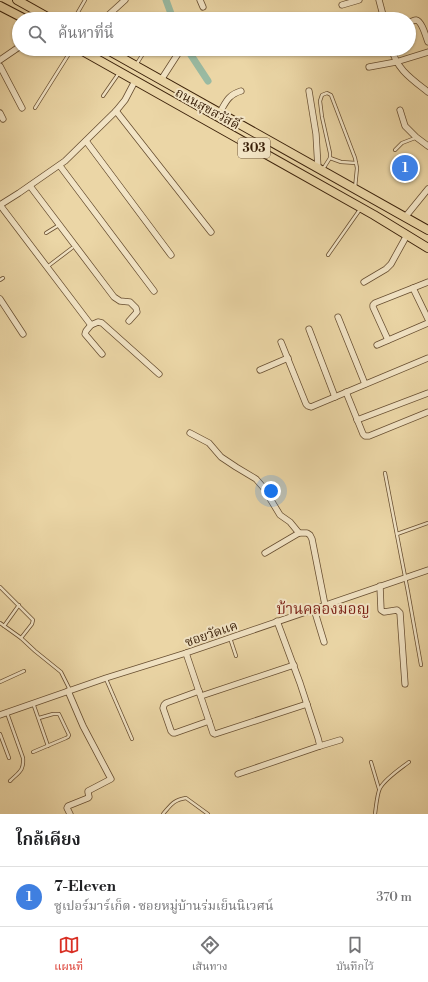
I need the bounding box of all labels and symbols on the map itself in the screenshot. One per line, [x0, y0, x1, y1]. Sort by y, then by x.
street label: ถนนสุขสวัสดิ์ [172, 83, 244, 134]
road number: 303 [238, 138, 270, 158]
pin: 1 [392, 153, 418, 183]
your location [261, 481, 281, 501]
district label: บ้านคลองมอญ [276, 600, 370, 619]
street label: ซอยวัดแค [183, 617, 240, 650]

